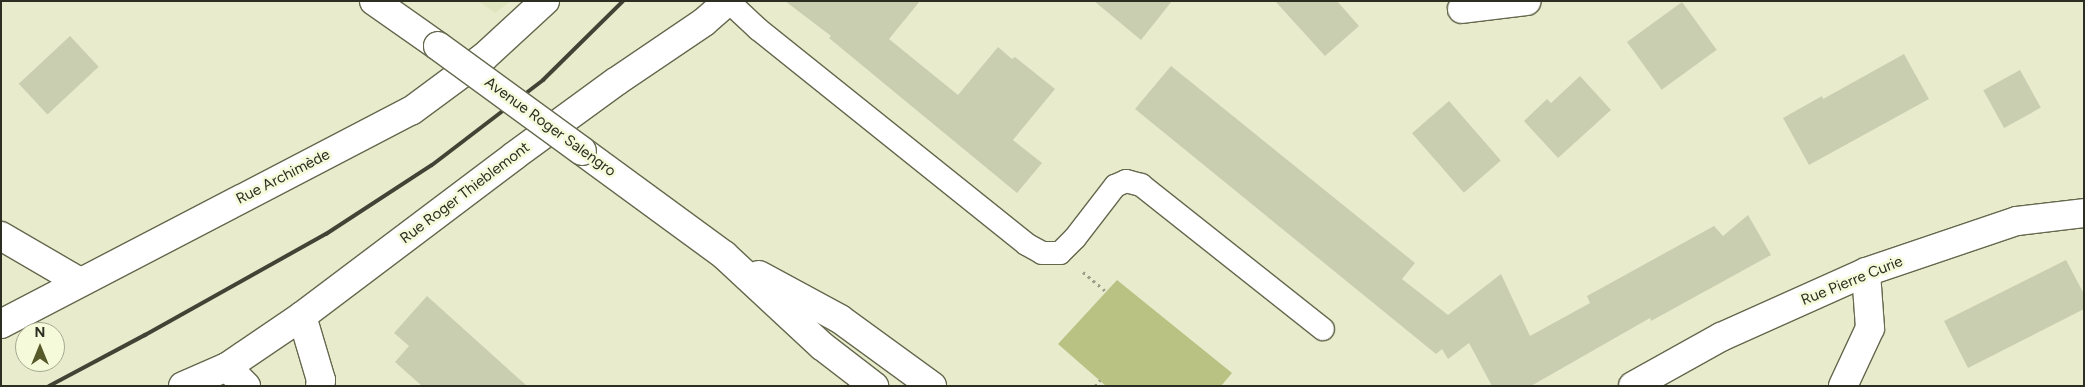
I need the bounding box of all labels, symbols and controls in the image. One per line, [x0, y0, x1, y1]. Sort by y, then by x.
street label: Avenue Roger Salengro [481, 73, 619, 181]
street label: Rue Roger Thieblemont [397, 138, 533, 248]
street label: Rue Archimède [233, 146, 333, 208]
street label: Rue Pierre Curie [1799, 252, 1905, 310]
north arrow [15, 322, 65, 372]
text: N [35, 324, 45, 341]

